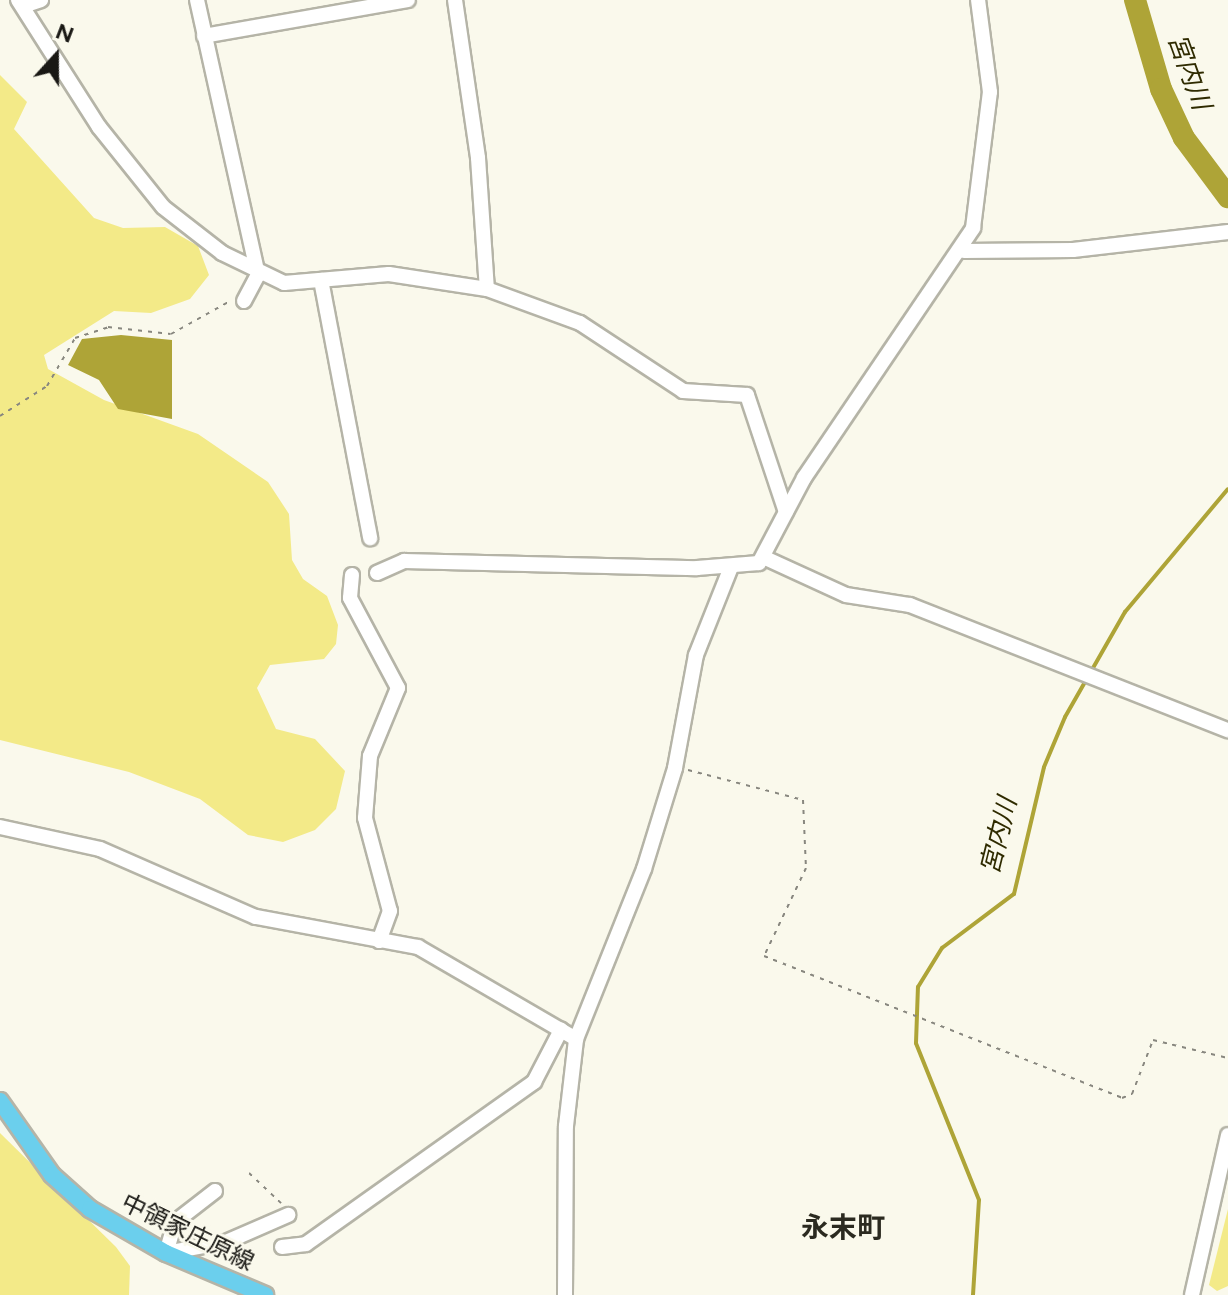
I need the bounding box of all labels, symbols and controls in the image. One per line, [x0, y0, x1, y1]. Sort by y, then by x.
north arrow [16, 16, 96, 96]
text: N [52, 17, 78, 49]
water label: 宮内川 [1161, 30, 1217, 114]
water label: 宮内川 [974, 794, 1024, 878]
street label: 中領家庄原線 [117, 1187, 259, 1277]
district label: 永末町 [801, 1210, 885, 1244]

